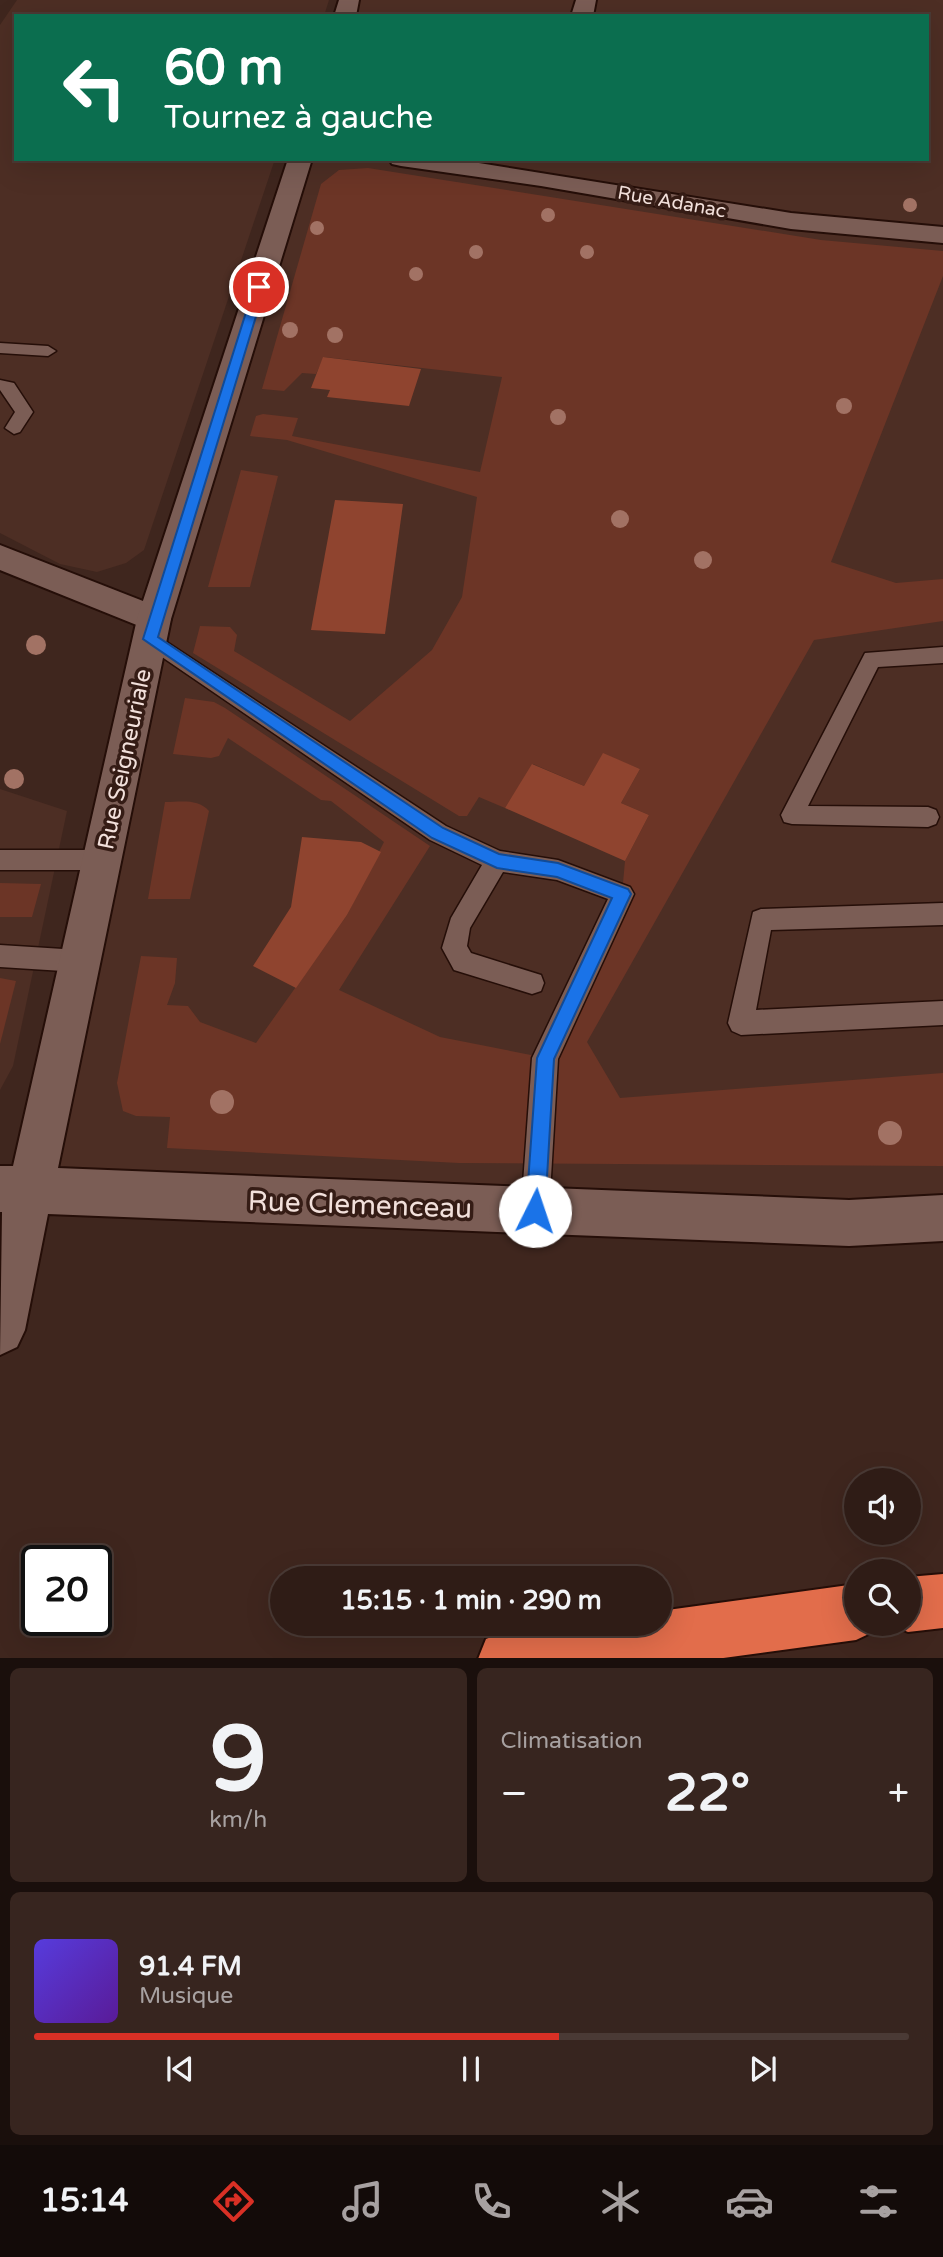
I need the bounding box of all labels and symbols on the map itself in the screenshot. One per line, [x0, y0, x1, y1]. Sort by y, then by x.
street label: Rue Adanac [616, 182, 728, 222]
pin [229, 257, 289, 317]
street label: Rue Seigneuriale [92, 666, 158, 852]
position arrow [498, 1174, 572, 1248]
street label: Rue Clemenceau [247, 1184, 473, 1226]
speed limit sign: 20 [21, 1545, 112, 1636]

